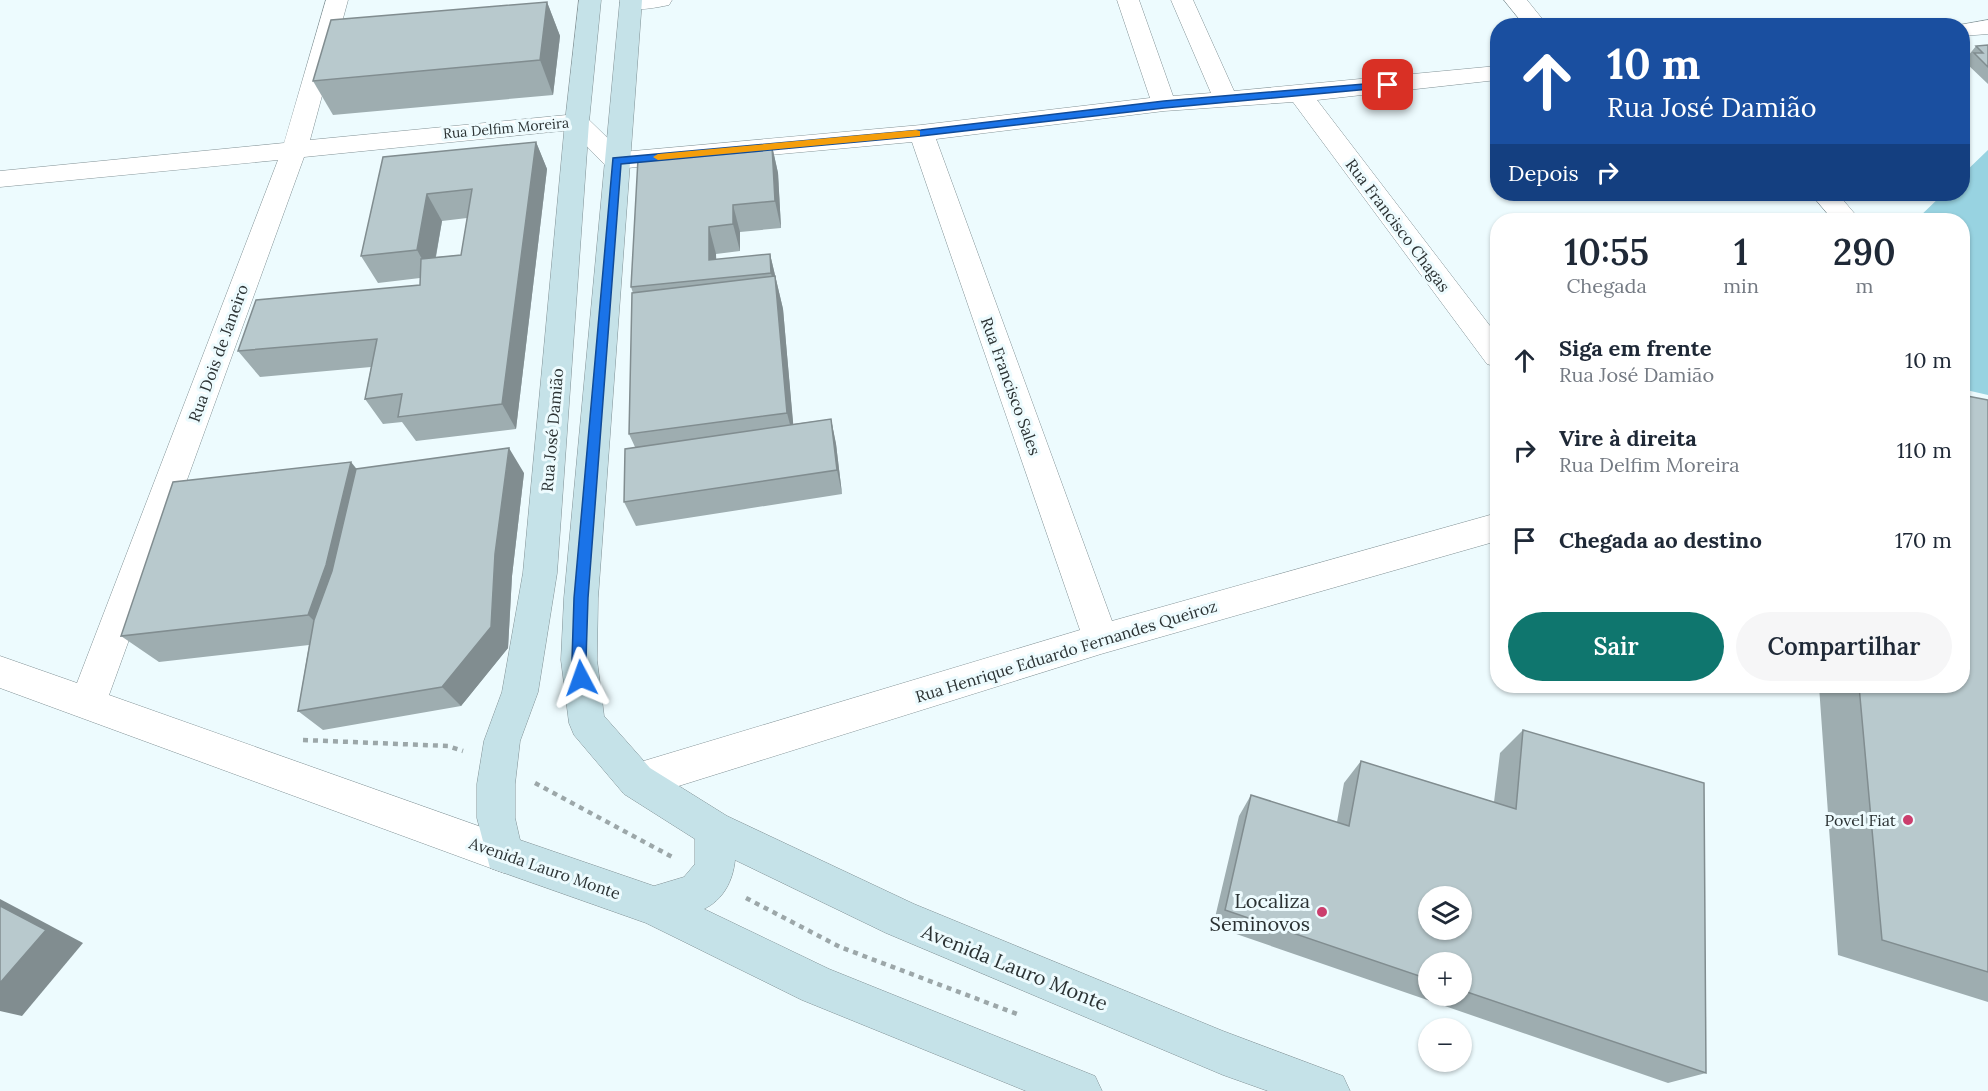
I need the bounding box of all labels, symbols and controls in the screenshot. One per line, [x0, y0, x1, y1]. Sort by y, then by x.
text: 10 m [1607, 37, 1700, 91]
icon: ahead [1508, 42, 1586, 120]
pin [1362, 59, 1413, 110]
icon: arrive [1371, 68, 1404, 101]
text: Rua José Damião [1607, 90, 1816, 124]
street label: Rua Delfim Moreira [442, 114, 570, 142]
street label: Rua Francisco Chagas [1341, 155, 1455, 295]
icon: right [1591, 156, 1624, 189]
text: Depois [1508, 159, 1579, 187]
text: 10:55 [1564, 229, 1649, 275]
text: 1 [1734, 229, 1748, 275]
text: 290 [1833, 229, 1896, 275]
text: Chegada [1566, 273, 1647, 298]
text: min [1723, 273, 1759, 298]
text: m [1855, 273, 1873, 298]
street label: Rua Dois de Janeiro [184, 281, 252, 425]
street label: Rua Francisco Sales [977, 314, 1045, 458]
text: Siga em frente [1559, 334, 1712, 362]
icon: ahead [1508, 344, 1541, 377]
text: 10 m [1905, 346, 1952, 374]
text: Rua José Damião [1559, 362, 1714, 387]
street label: Rua José Damião [537, 367, 567, 493]
text: Vire à direita [1559, 424, 1697, 452]
icon: right [1508, 434, 1541, 467]
text: 110 m [1897, 436, 1952, 464]
text: Rua Delfim Moreira [1559, 452, 1740, 477]
icon: arrive [1508, 524, 1541, 557]
text: Chegada ao destino [1559, 526, 1762, 554]
text: 170 m [1895, 526, 1952, 554]
street label: Rua Henrique Eduardo Fernandes Queiroz [913, 595, 1219, 707]
button: Sair [1508, 612, 1724, 681]
button: Compartilhar [1736, 612, 1952, 681]
position arrow [549, 646, 613, 710]
place label: Povel Fiat [1824, 810, 1897, 830]
marker: Povel Fiat [1901, 813, 1915, 827]
street label: Avenida Lauro Monte [466, 832, 624, 903]
map controls [1418, 886, 1472, 1072]
button: layers [1418, 886, 1472, 940]
place label: Localiza Seminovos [1210, 888, 1310, 936]
marker: Localiza Seminovos [1315, 905, 1329, 919]
street label: Avenida Lauro Monte [917, 918, 1112, 1016]
button: + [1418, 952, 1472, 1006]
button: − [1418, 1018, 1472, 1072]

